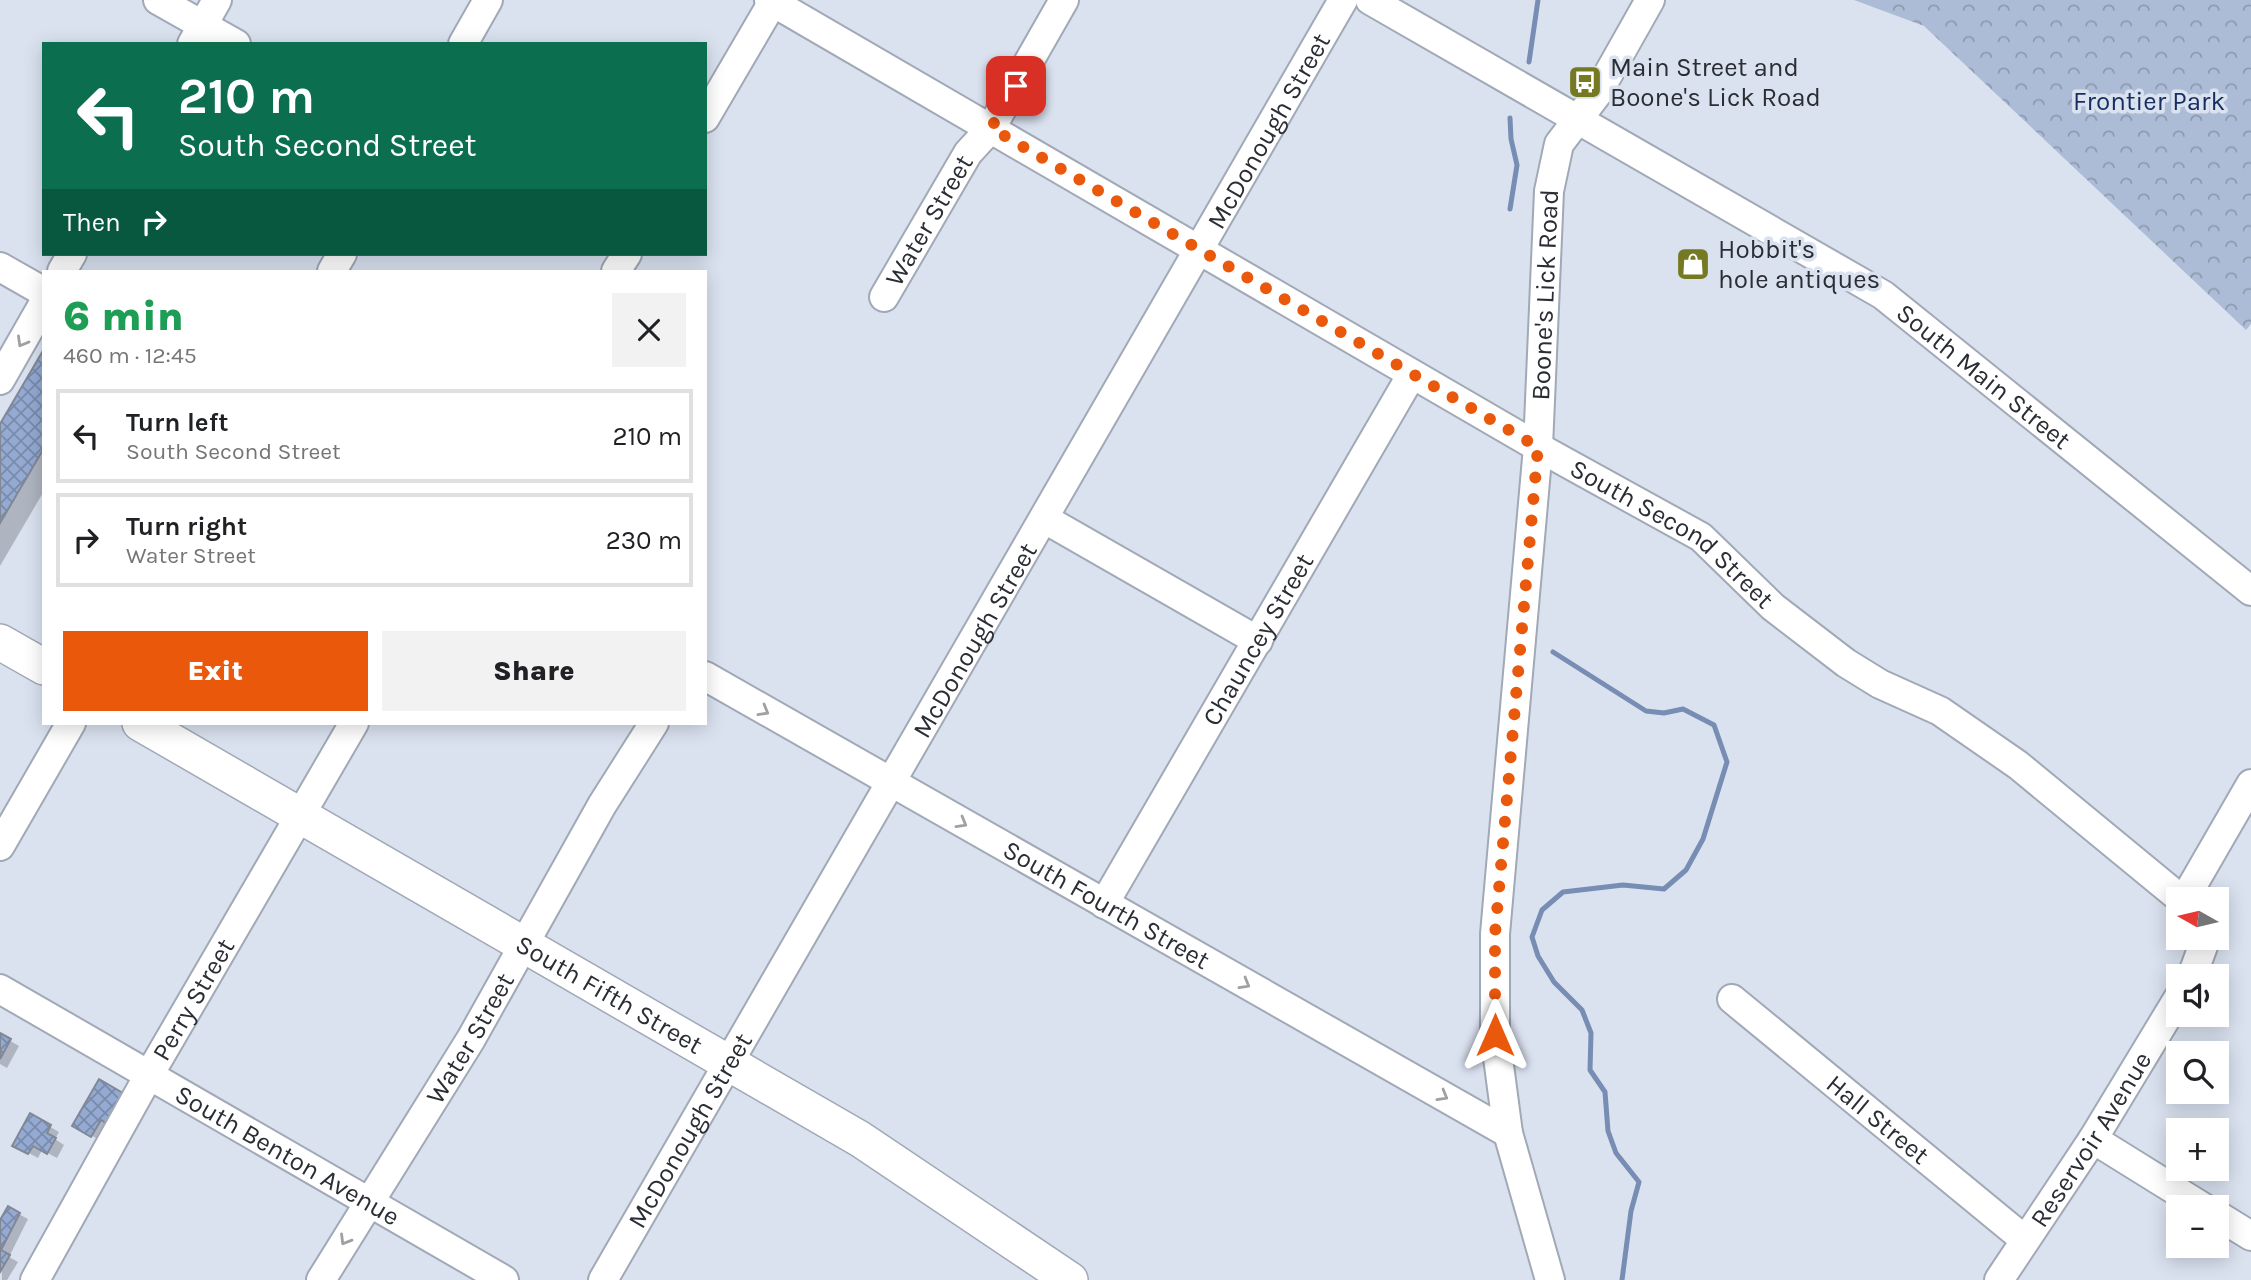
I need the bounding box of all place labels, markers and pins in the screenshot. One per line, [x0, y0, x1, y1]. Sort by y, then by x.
place label: Main Street and Boone's Lick Road [1610, 52, 1821, 113]
pin [986, 56, 1046, 116]
bus stop icon: Main Street and Boone's Lick Road [1566, 63, 1604, 101]
place label: Hobbit's hole antiques [1718, 234, 1880, 295]
shop icon: Hobbit's hole antiques [1674, 245, 1712, 283]

